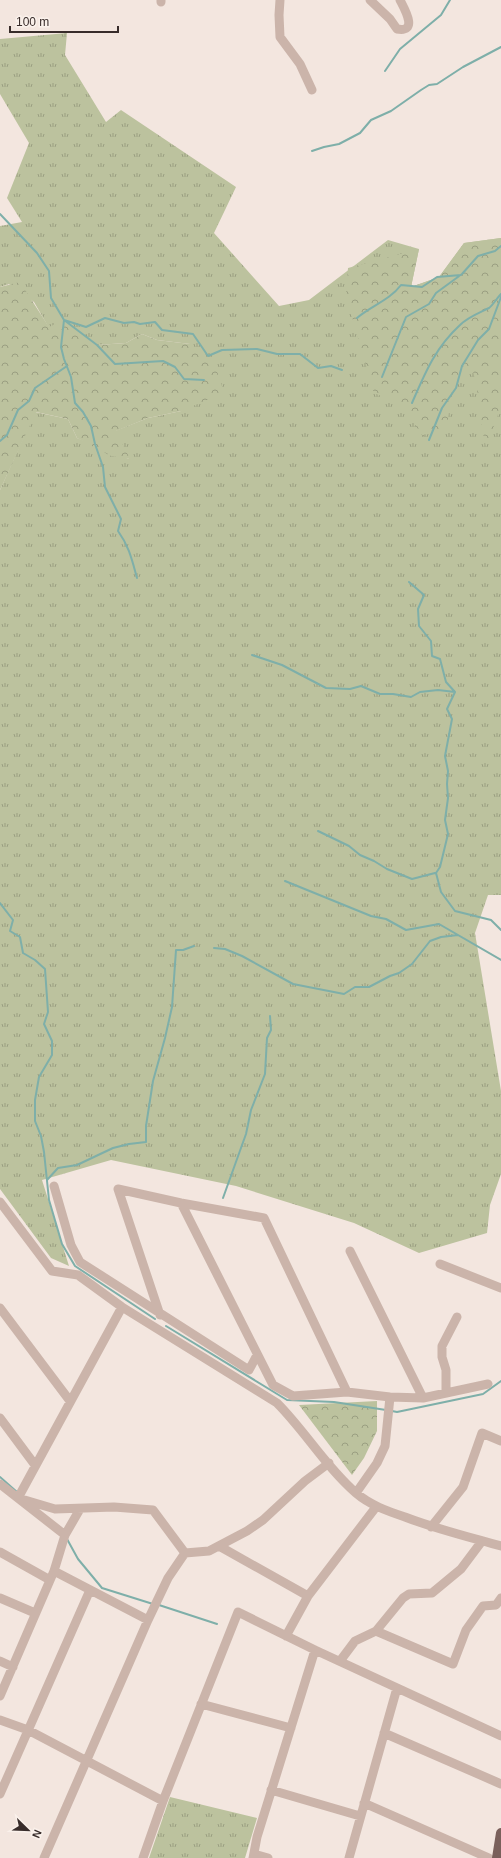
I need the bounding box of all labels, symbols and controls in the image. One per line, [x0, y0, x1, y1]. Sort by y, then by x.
scale bar [10, 8, 118, 34]
text: 100 m [16, 15, 49, 29]
north arrow [8, 1810, 48, 1850]
text: N [30, 1828, 44, 1840]

